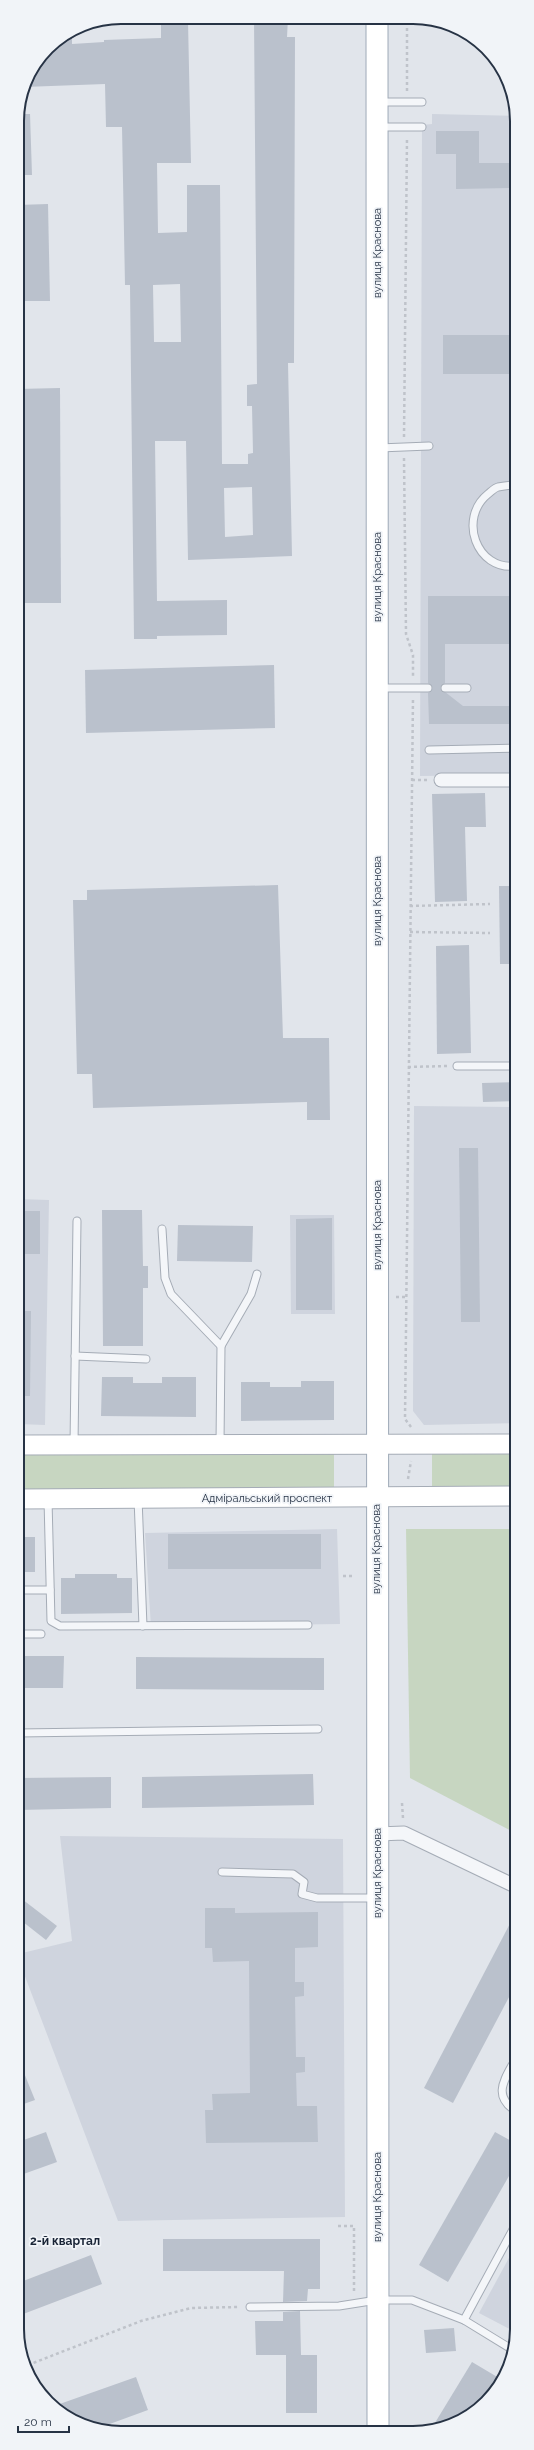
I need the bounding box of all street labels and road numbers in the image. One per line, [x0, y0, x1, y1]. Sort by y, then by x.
street label: вулиця Краснова [371, 208, 384, 298]
street label: вулиця Краснова [371, 532, 384, 622]
street label: вулиця Краснова [371, 856, 384, 946]
street label: вулиця Краснова [371, 1180, 384, 1270]
street label: Адміральський проспект [202, 1492, 333, 1505]
street label: вулиця Краснова [370, 1504, 383, 1594]
street label: вулиця Краснова [371, 1828, 384, 1918]
street label: вулиця Краснова [371, 2152, 384, 2242]

